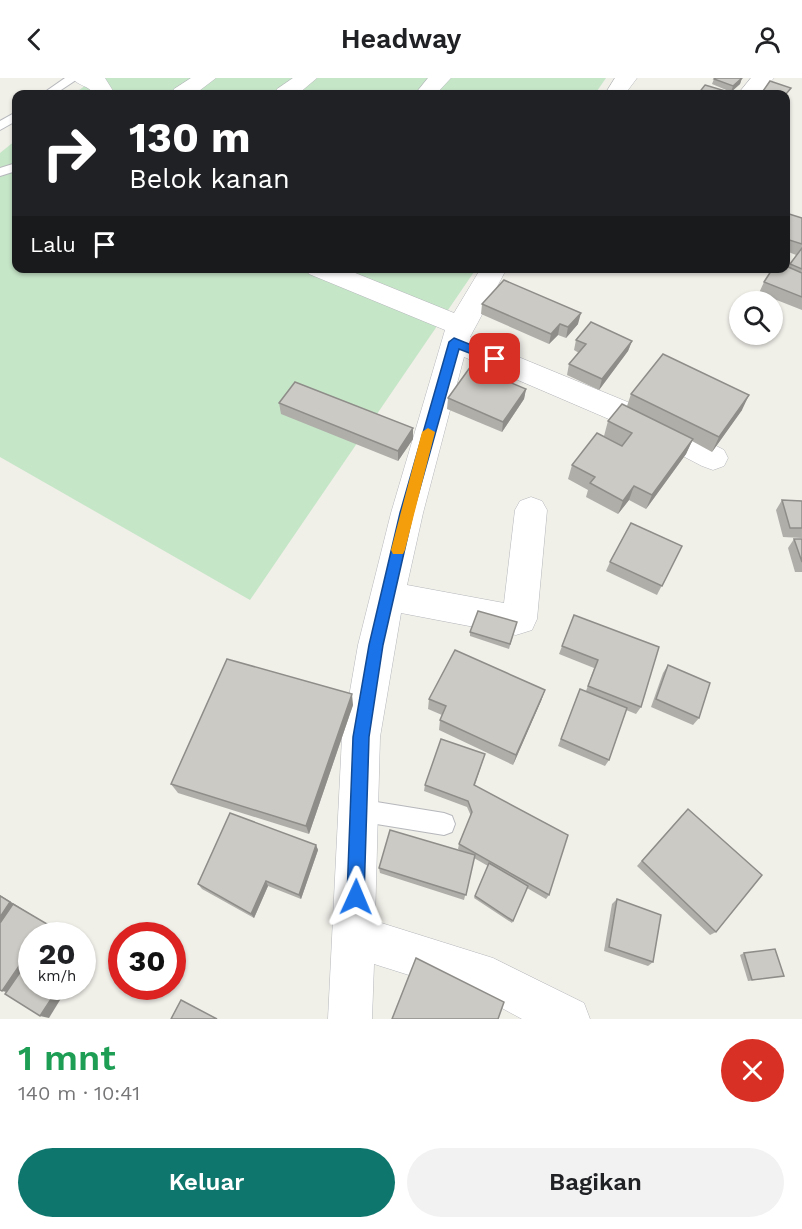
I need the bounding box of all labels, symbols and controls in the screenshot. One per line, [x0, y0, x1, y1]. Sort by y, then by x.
icon: back [18, 23, 51, 56]
text: Headway [341, 23, 461, 55]
icon: person [751, 23, 784, 56]
text: 130 m [129, 113, 251, 162]
icon: right [30, 114, 108, 192]
text: Belok kanan [129, 163, 290, 195]
icon: arrive [88, 228, 121, 261]
text: Lalu [30, 232, 76, 257]
map controls [729, 291, 783, 345]
button: search [729, 291, 783, 345]
pin [469, 333, 520, 384]
icon: arrive [478, 342, 511, 375]
position arrow [324, 865, 388, 929]
speed limit sign: 30 [108, 922, 186, 1000]
text: 20 [38, 936, 76, 971]
text: km/h [38, 967, 76, 985]
text: 1 mnt [18, 1037, 116, 1079]
button: close [721, 1039, 784, 1102]
text: 140 m · 10:41 [18, 1081, 140, 1105]
button: Keluar [18, 1148, 395, 1217]
button: Bagikan [407, 1148, 784, 1217]

